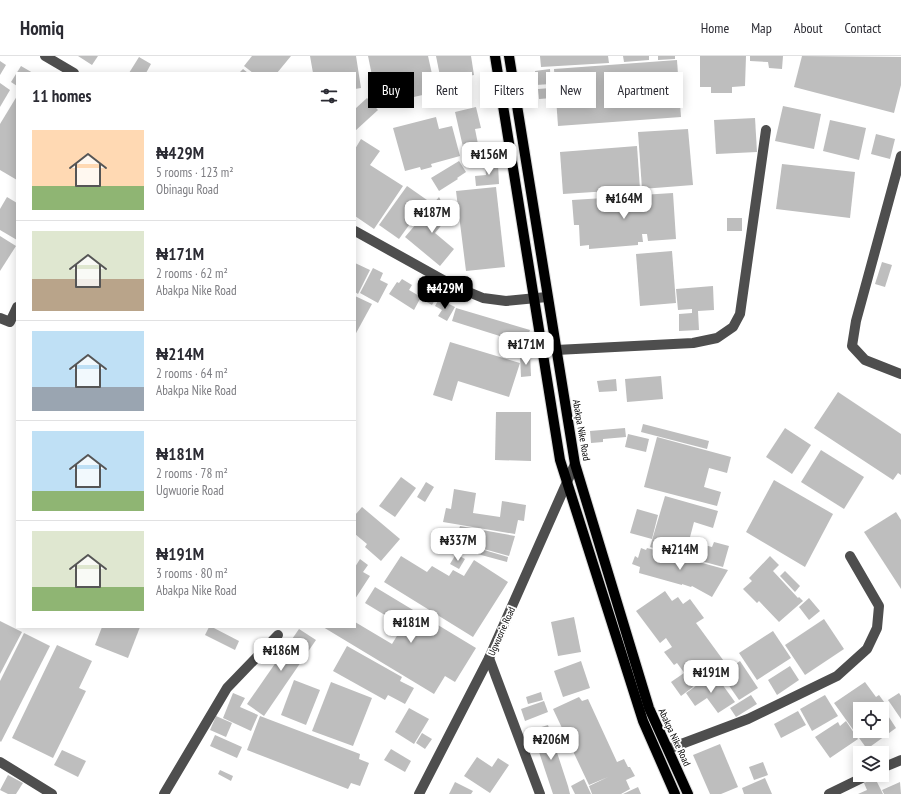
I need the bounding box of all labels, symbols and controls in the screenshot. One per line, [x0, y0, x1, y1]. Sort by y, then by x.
text: Homiq [20, 16, 64, 40]
text: Home [701, 19, 729, 37]
text: Map [751, 19, 772, 37]
text: About [794, 19, 823, 37]
text: Contact [845, 19, 881, 37]
chip: Buy [368, 72, 414, 108]
chip: Rent [422, 72, 472, 108]
chip: Filters [480, 72, 538, 108]
chip: New [546, 72, 596, 108]
chip: Apartment [604, 72, 683, 108]
text: 11 homes [32, 85, 91, 107]
icon: filters [318, 85, 340, 107]
text: ₦429M [156, 142, 204, 164]
pin: ₦156M [461, 142, 517, 176]
icon: home [64, 146, 112, 194]
text: ₦156M [471, 146, 507, 163]
text: 5 rooms · 123 m² [156, 164, 234, 181]
text: Obinagu Road [156, 181, 219, 198]
pin: ₦164M [596, 186, 652, 220]
text: ₦164M [606, 190, 642, 207]
pin: ₦187M [404, 200, 460, 234]
text: ₦187M [414, 204, 450, 221]
text: ₦171M [156, 243, 204, 265]
icon: home [64, 247, 112, 295]
text: 2 rooms · 62 m² [156, 265, 228, 282]
pin: ₦429M [417, 276, 473, 310]
text: ₦429M [427, 280, 463, 297]
text: Abakpa Nike Road [156, 282, 237, 299]
pin: ₦171M [498, 332, 554, 366]
text: ₦171M [508, 336, 544, 353]
text: ₦214M [156, 343, 204, 365]
icon: home [64, 347, 112, 395]
text: 2 rooms · 64 m² [156, 365, 228, 382]
text: Abakpa Nike Road [156, 382, 237, 399]
street label: Abakpa Nike Road [570, 398, 593, 462]
text: ₦181M [156, 443, 204, 465]
icon: home [64, 447, 112, 495]
text: 2 rooms · 78 m² [156, 465, 228, 482]
text: Ugwuorie Road [156, 482, 224, 499]
pin: ₦337M [430, 528, 486, 562]
text: ₦337M [440, 532, 476, 549]
pin: ₦214M [652, 537, 708, 571]
text: ₦214M [662, 541, 698, 558]
text: ₦191M [156, 543, 204, 565]
icon: home [64, 547, 112, 595]
text: 3 rooms · 80 m² [156, 565, 228, 582]
text: Abakpa Nike Road [156, 582, 237, 599]
street label: Ugwuorie Road [485, 605, 518, 658]
pin: ₦181M [383, 610, 439, 644]
text: ₦181M [393, 614, 429, 631]
pin: ₦186M [253, 638, 309, 672]
text: ₦186M [263, 642, 299, 659]
pin: ₦191M [683, 660, 739, 694]
text: ₦191M [693, 664, 729, 681]
map controls [853, 702, 889, 782]
button: locate [853, 702, 889, 738]
street label: Abakpa Nike Road [656, 706, 694, 768]
pin: ₦206M [523, 727, 579, 761]
text: ₦206M [533, 731, 569, 748]
button: layers [853, 746, 889, 782]

